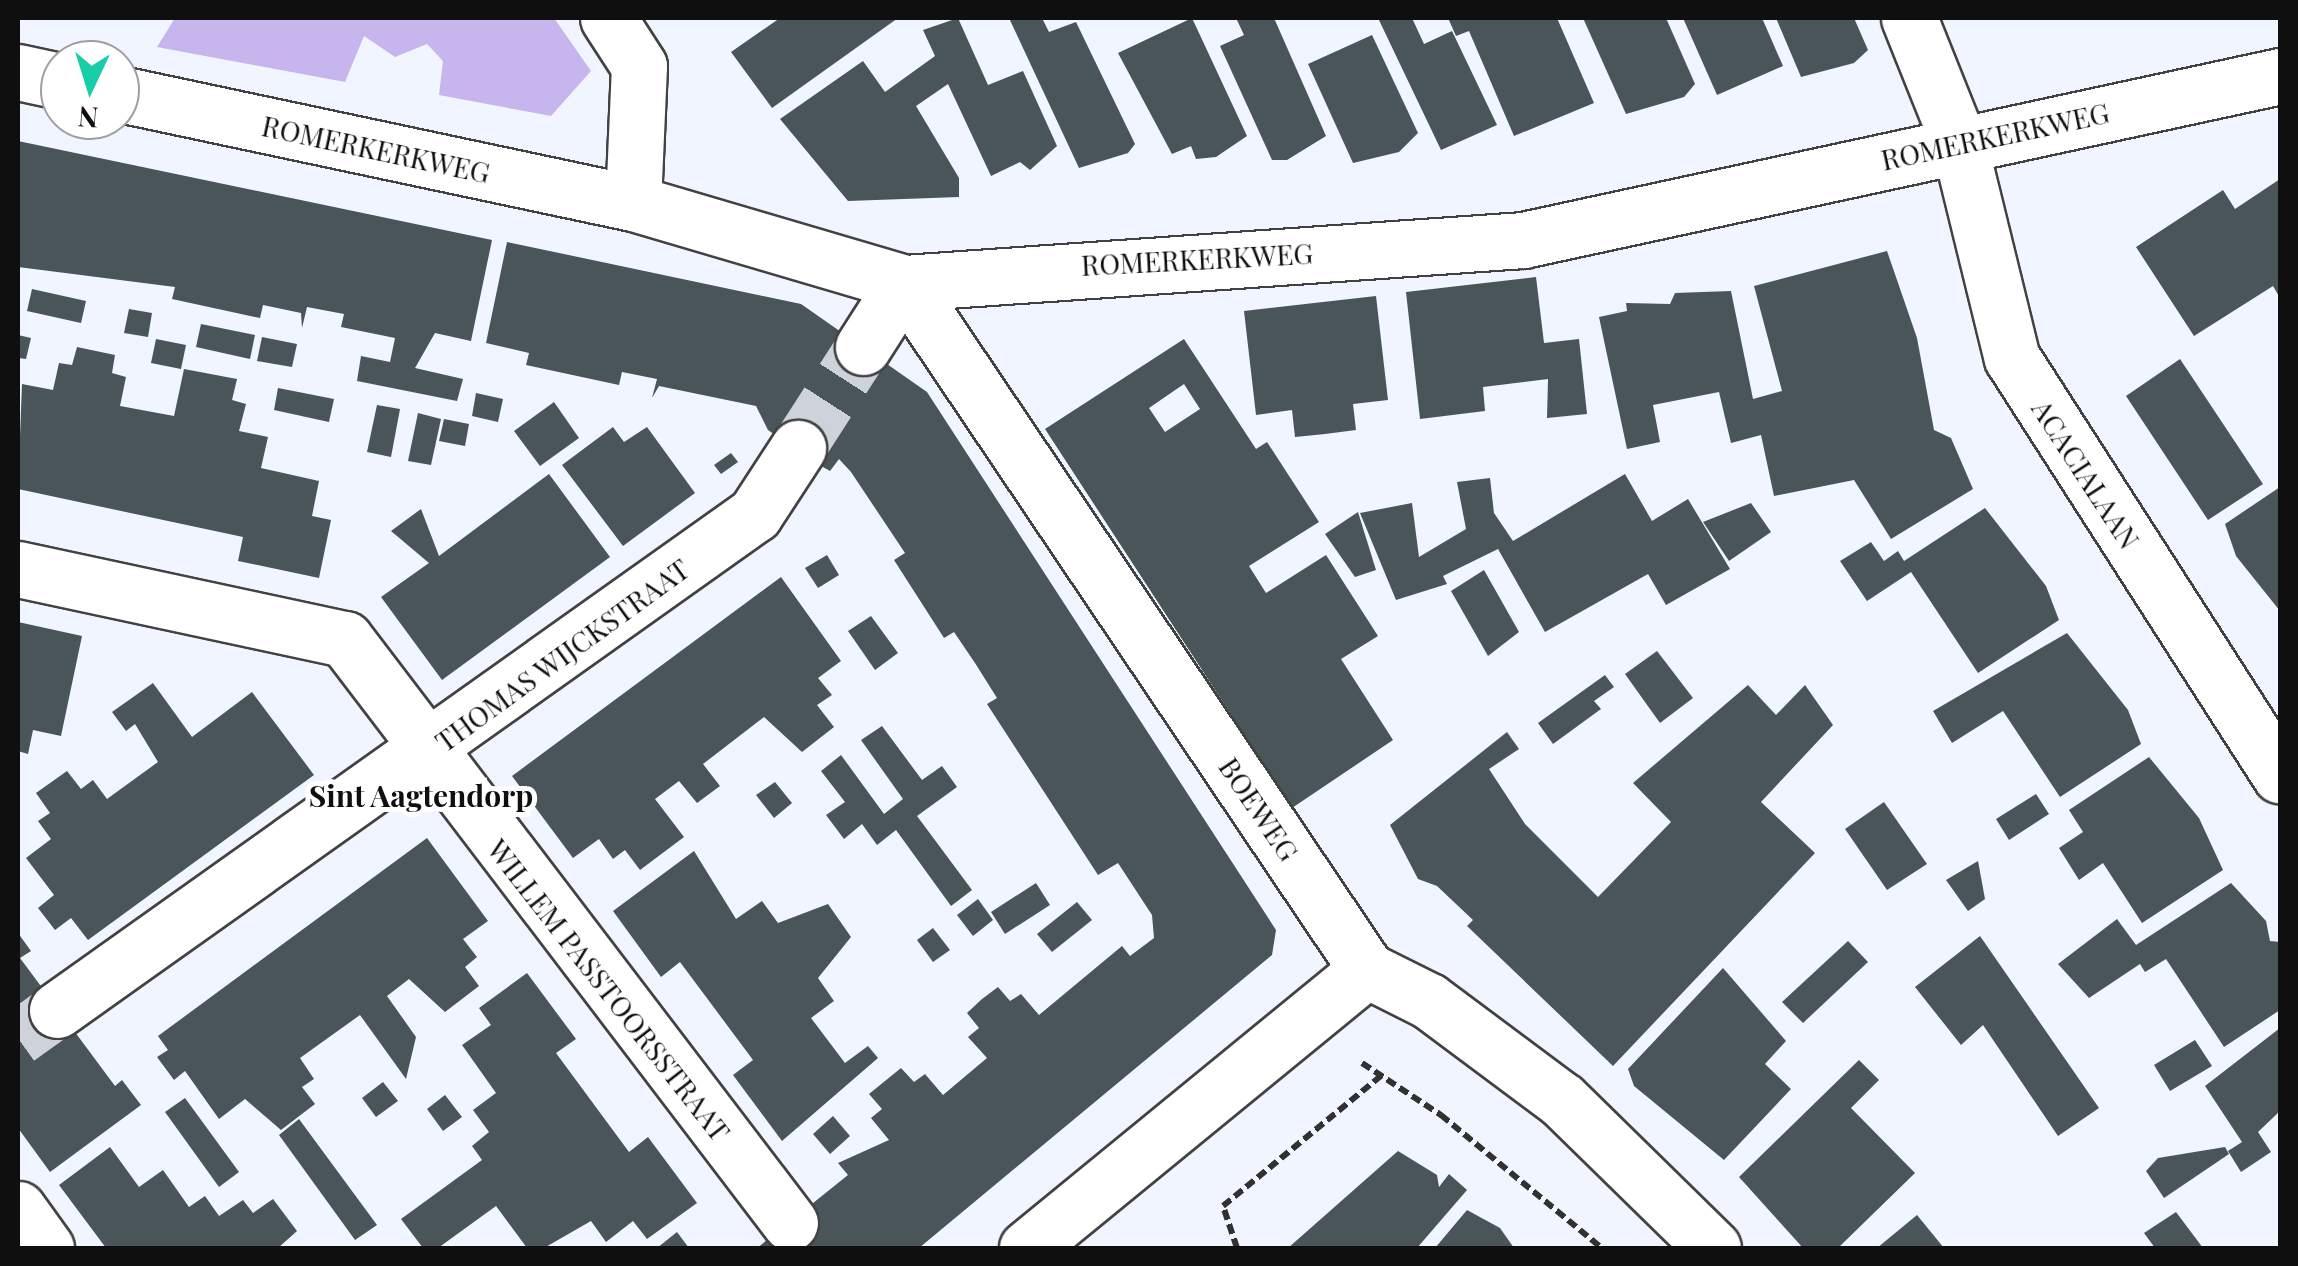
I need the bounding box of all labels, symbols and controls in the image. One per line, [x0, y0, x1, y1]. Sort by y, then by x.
north arrow [40, 40, 140, 140]
street label: ROMERKERKWEG [1878, 95, 2112, 177]
text: N [77, 99, 99, 138]
street label: ROMERKERKWEG [259, 108, 493, 190]
street label: ROMERKERKWEG [1080, 236, 1314, 282]
street label: ACACIALAAN [2025, 393, 2147, 555]
street label: THOMAS WIJCKSTRAAT [428, 551, 696, 759]
street label: BOEWEG [1212, 751, 1306, 867]
district label: Sint Aagtendorp [308, 777, 534, 813]
street label: WILLEM PASSTOORSSTRAAT [481, 833, 737, 1147]

